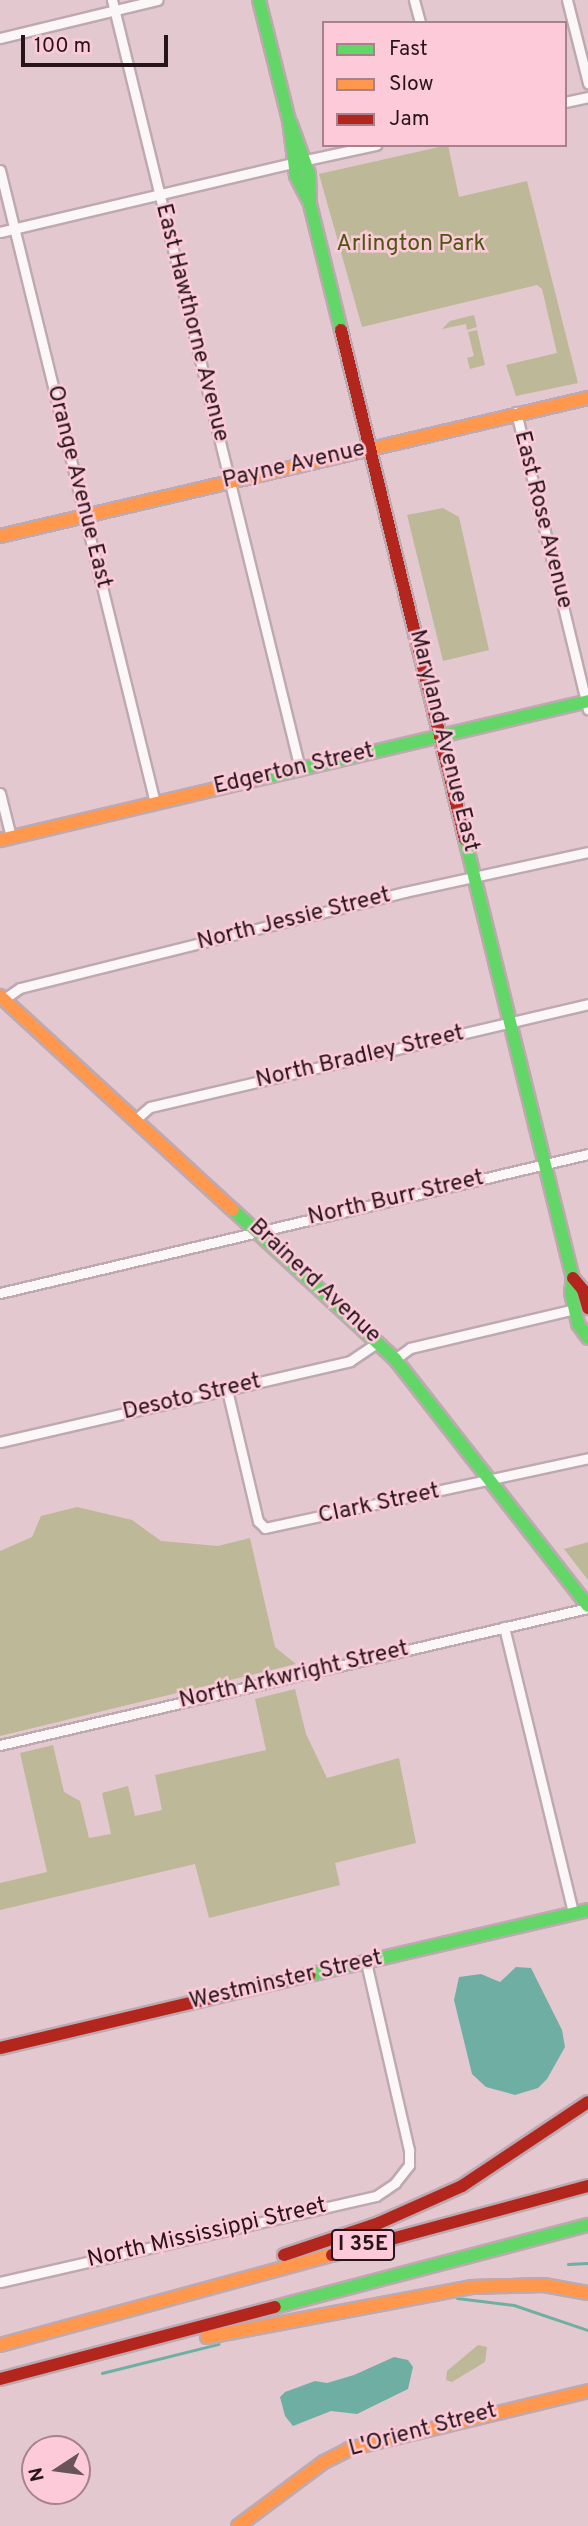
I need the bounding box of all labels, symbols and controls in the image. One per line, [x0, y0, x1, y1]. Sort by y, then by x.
scale bar [24, 21, 172, 65]
legend [322, 21, 567, 147]
text: 100 m [34, 33, 91, 60]
text: Fast [389, 36, 428, 63]
text: Slow [389, 71, 434, 98]
text: Jam [389, 106, 430, 133]
street label: East Hawthorne Avenue [148, 201, 234, 445]
park label: Arlington Park [336, 231, 486, 259]
street label: Orange Avenue East [39, 382, 117, 592]
street label: East Rose Avenue [506, 428, 578, 612]
street label: Payne Avenue [220, 436, 368, 496]
street label: Maryland Avenue East [402, 627, 484, 855]
street label: Edgerton Street [211, 738, 377, 802]
street label: North Jessie Street [195, 883, 393, 957]
street label: North Bradley Street [253, 1021, 467, 1095]
street label: North Burr Street [305, 1165, 487, 1233]
street label: Brainerd Avenue [242, 1214, 386, 1350]
street label: Desoto Street [120, 1369, 264, 1427]
street label: Clark Street [316, 1479, 442, 1531]
street label: North Arkwright Street [176, 1636, 412, 1716]
street label: Westminster Street [187, 1945, 385, 2017]
street label: North Mississippi Street [85, 2193, 329, 2275]
road number: I 35E [330, 2228, 396, 2262]
street label: L'Orient Street [346, 2398, 500, 2464]
north arrow [21, 2435, 91, 2505]
text: N [24, 2465, 51, 2484]

